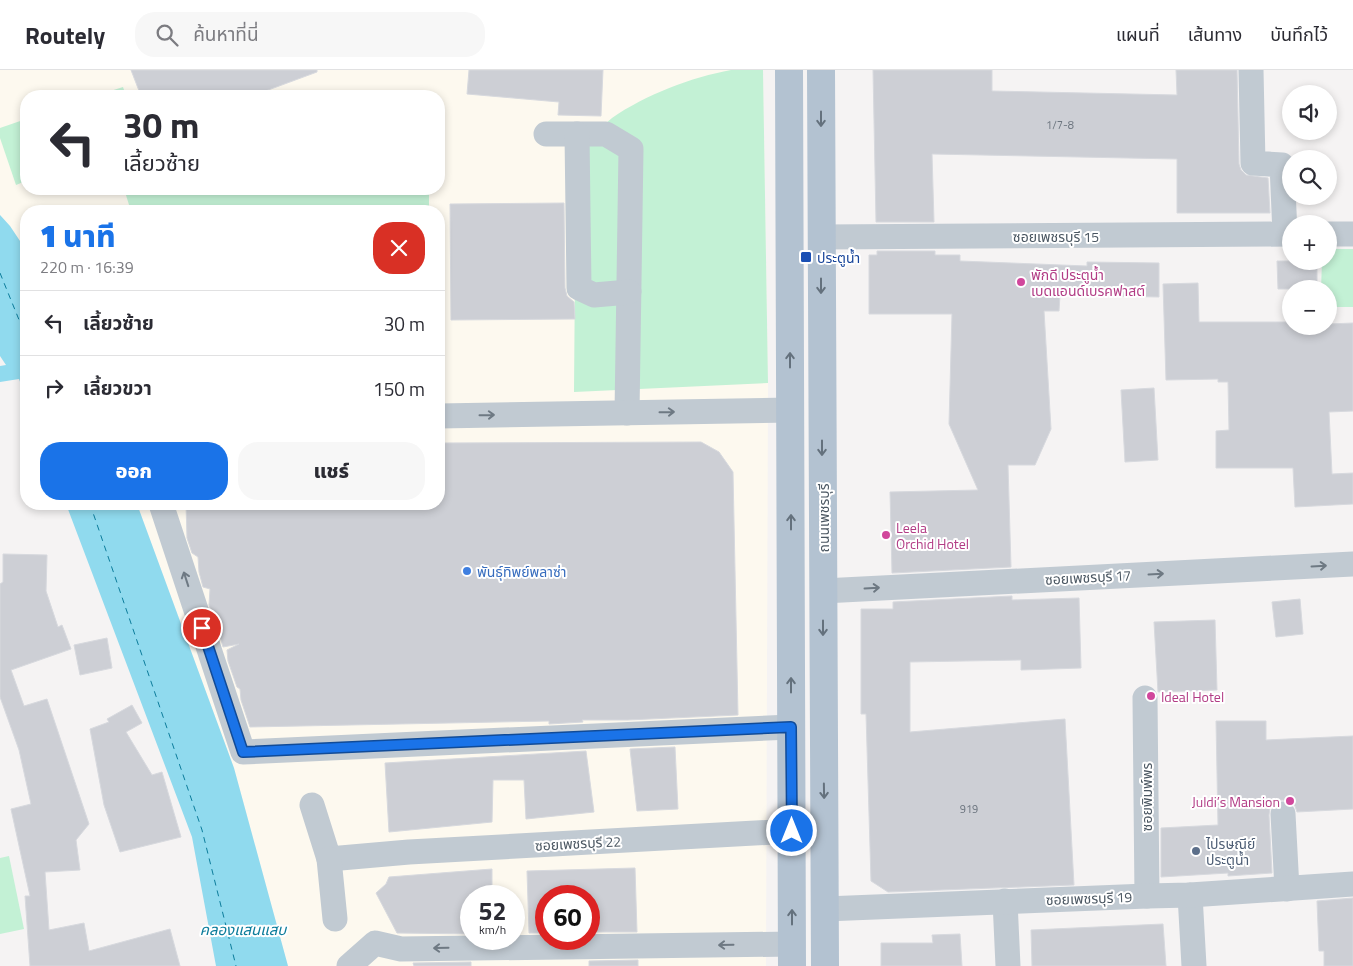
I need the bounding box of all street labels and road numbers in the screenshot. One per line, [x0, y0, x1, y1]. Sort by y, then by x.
street label: ซอยเพชรบุรี 15 [1013, 226, 1099, 247]
street label: ถนนเพชรบุรี [813, 483, 834, 553]
street label: ซอยเพชรบุรี 17 [1044, 564, 1132, 590]
street label: ซอยพิมพ์พร [1136, 762, 1157, 831]
street label: ซอยเพชรบุรี 22 [534, 830, 622, 856]
street label: ซอยเพชรบุรี 19 [1046, 886, 1133, 910]

